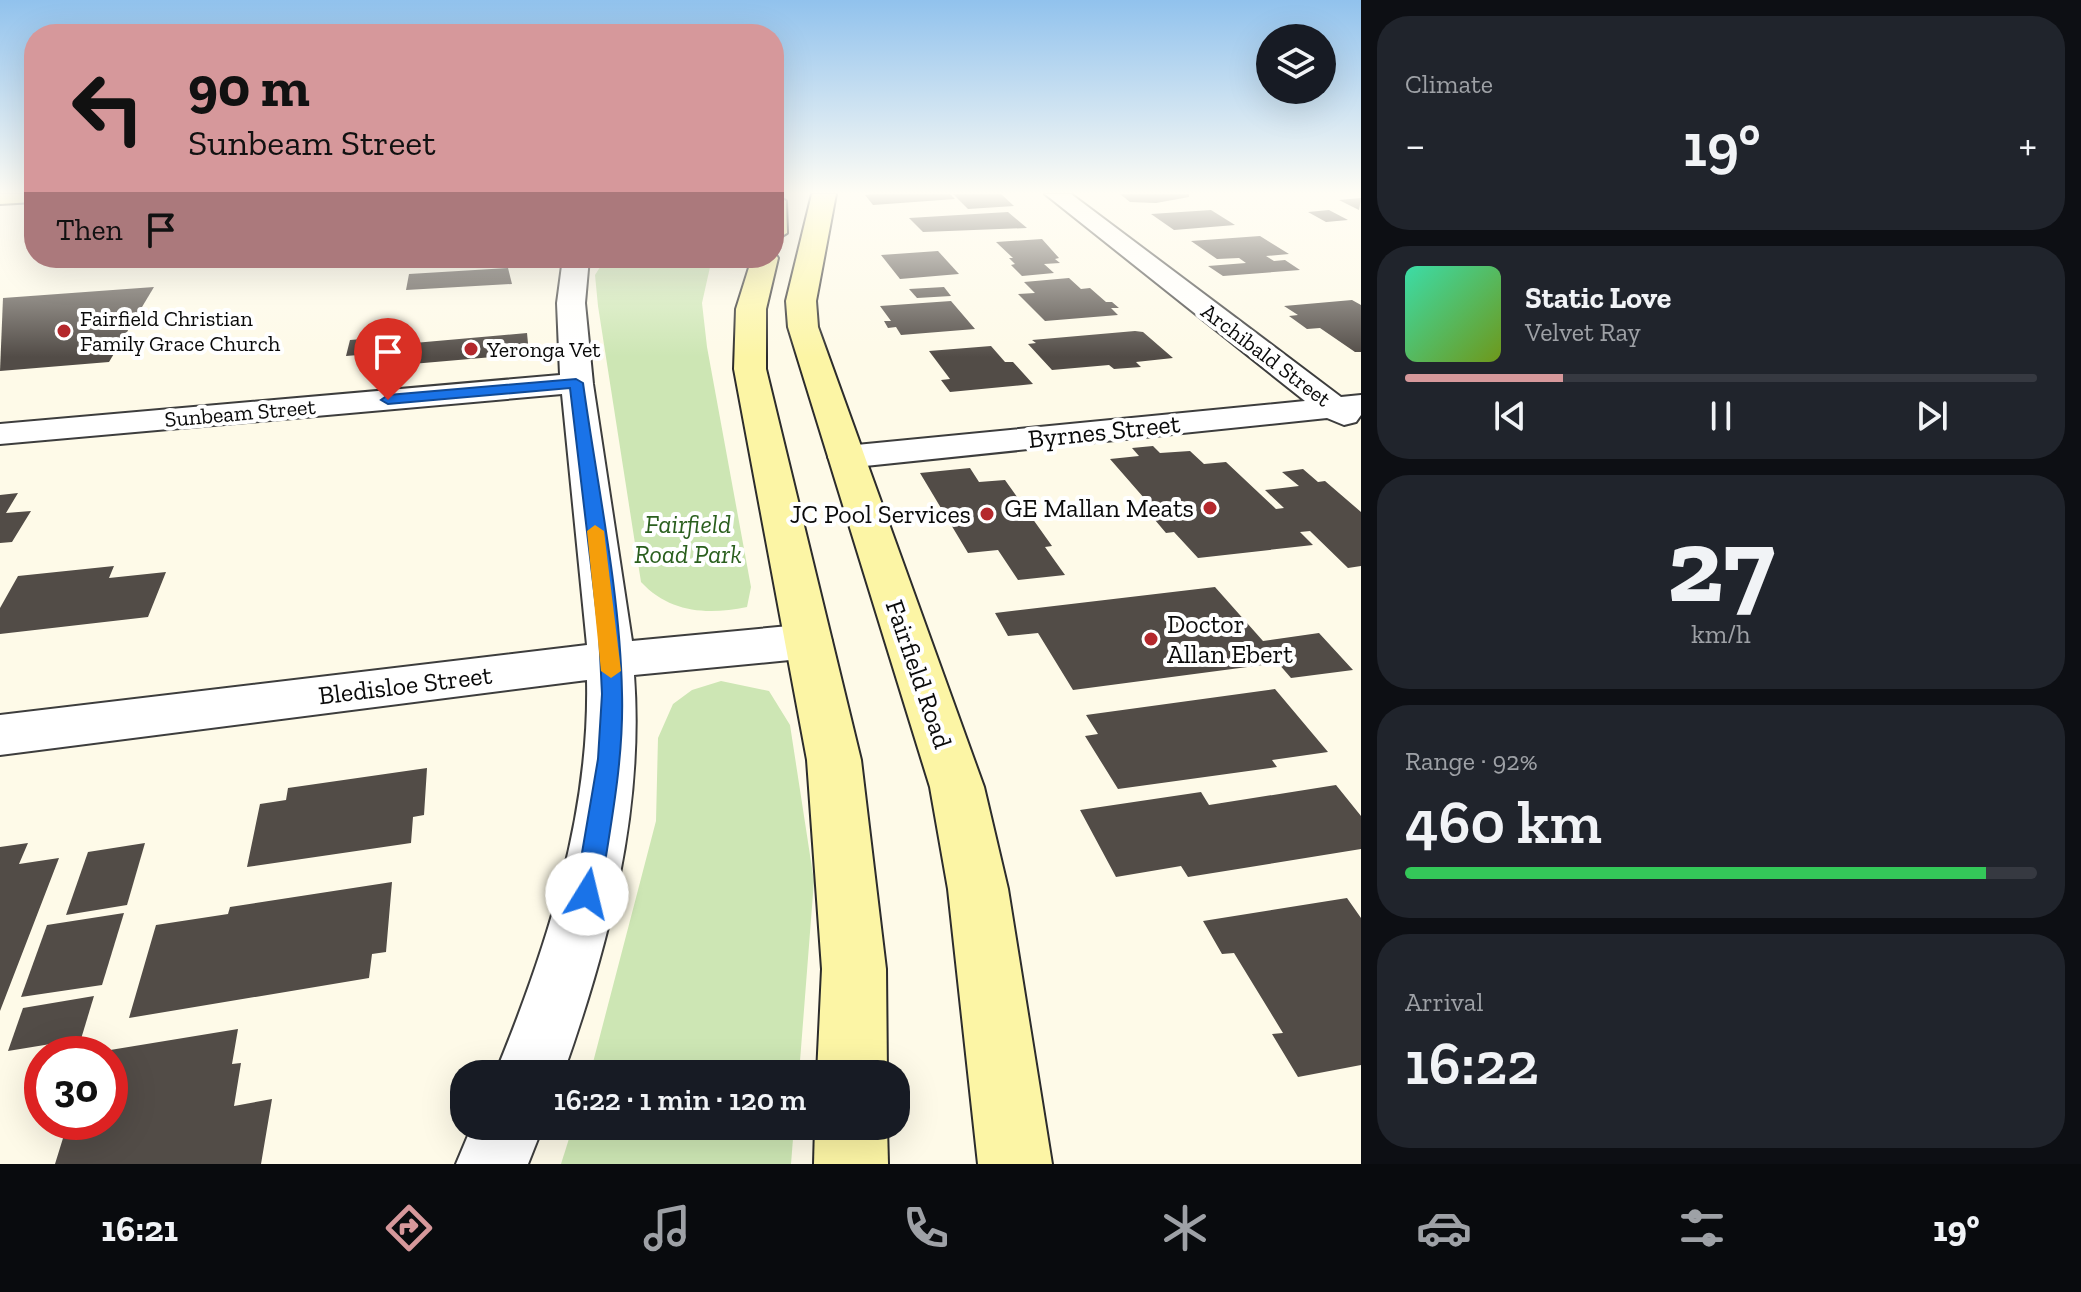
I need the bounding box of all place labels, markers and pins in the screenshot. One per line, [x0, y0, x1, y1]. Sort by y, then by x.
place label: Fairfield Christian Family Grace Church [80, 305, 281, 357]
pin [354, 318, 422, 400]
marker: Fairfield Christian Family Grace Church [55, 322, 73, 340]
place label: Yeronga Vet [486, 336, 601, 363]
marker: Yeronga Vet [462, 340, 480, 358]
place label: GE Mallan Meats [1004, 492, 1194, 524]
place label: JC Pool Services [790, 498, 971, 530]
marker: GE Mallan Meats [1201, 499, 1219, 517]
marker: JC Pool Services [978, 505, 996, 523]
place label: Doctor Allan Ebert [1167, 608, 1293, 670]
marker: Doctor Allan Ebert [1142, 630, 1160, 648]

